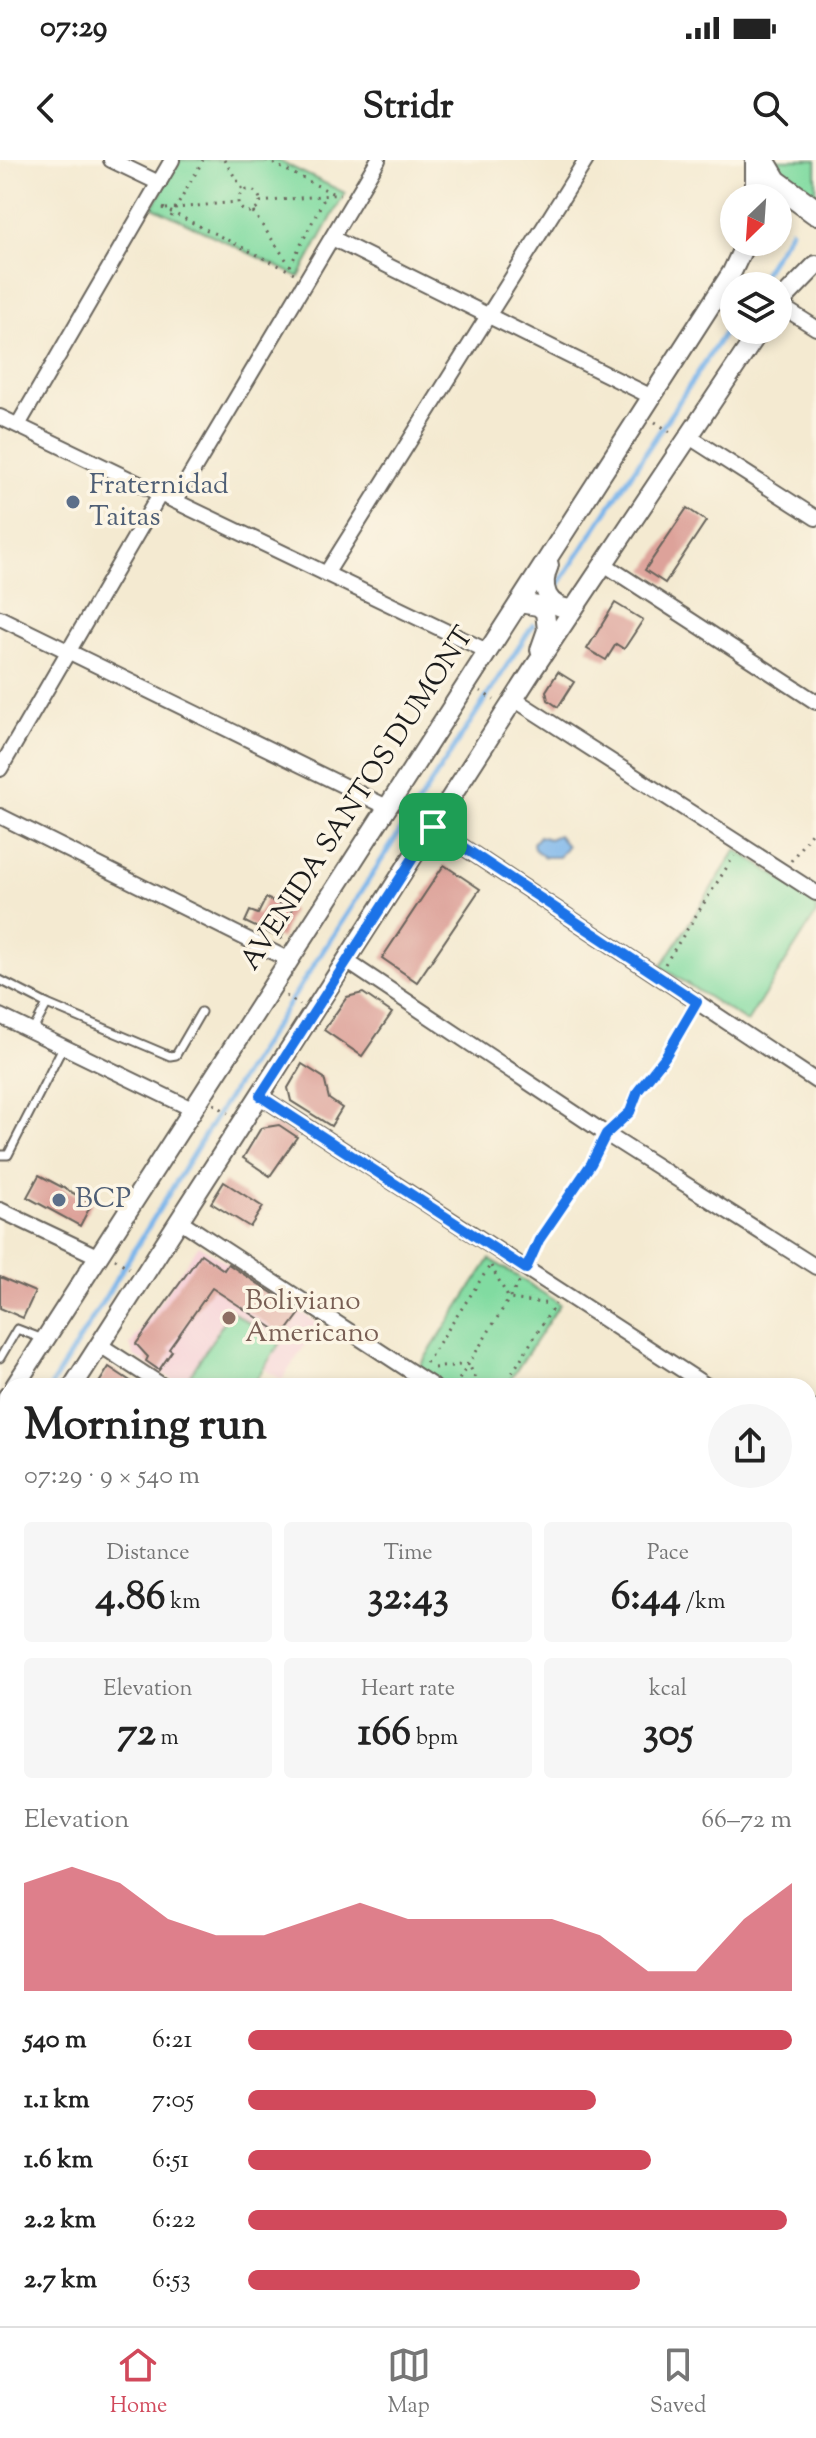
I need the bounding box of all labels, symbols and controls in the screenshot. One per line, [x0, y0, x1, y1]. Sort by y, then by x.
text: 07:29 [40, 7, 107, 50]
text: Stridr [363, 82, 453, 134]
icon: back [24, 86, 68, 130]
icon: search [748, 86, 792, 130]
north arrow [720, 184, 792, 256]
map controls [720, 184, 792, 344]
button: layers [720, 272, 792, 344]
place label: Fraternidad Taitas [89, 466, 229, 538]
marker: Fraternidad Taitas [64, 493, 82, 511]
street label: AVENIDA SANTOS DUMONT [232, 619, 484, 979]
pin [399, 793, 467, 861]
icon: arrive [411, 805, 455, 849]
place label: BCP [75, 1180, 131, 1220]
marker: BCP [50, 1191, 68, 1209]
place label: Boliviano Americano [245, 1282, 379, 1354]
marker: Boliviano Americano [220, 1309, 238, 1327]
text: Morning run [24, 1396, 267, 1459]
button: share [708, 1404, 792, 1488]
text: 07:29 · 9 × 540 m [24, 1458, 200, 1495]
text: Distance [107, 1538, 189, 1570]
text: Time [384, 1538, 432, 1570]
text: Pace [647, 1538, 689, 1570]
text: 4.86 [96, 1570, 166, 1627]
text: 32:43 [367, 1570, 449, 1627]
text: 6:44 [611, 1570, 681, 1627]
text: km [166, 1587, 201, 1619]
text: /km [681, 1587, 725, 1619]
text: Elevation [103, 1674, 193, 1706]
text: Heart rate [361, 1674, 455, 1706]
text: kcal [649, 1674, 687, 1706]
text: 72 [117, 1706, 156, 1763]
text: 166 [358, 1706, 411, 1763]
text: 305 [643, 1706, 693, 1763]
text: m [156, 1723, 179, 1755]
text: bpm [411, 1723, 458, 1755]
text: Elevation [24, 1802, 129, 1839]
text: 66–72 m [701, 1802, 792, 1839]
text: 540 m [24, 2022, 87, 2059]
text: 6:21 [152, 2022, 192, 2059]
text: 1.1 km [24, 2082, 89, 2119]
text: 7:05 [152, 2082, 194, 2119]
text: 1.6 km [24, 2142, 93, 2179]
text: 6:51 [152, 2142, 189, 2179]
text: 2.2 km [24, 2202, 96, 2239]
text: 6:22 [152, 2202, 196, 2239]
text: 2.7 km [24, 2262, 97, 2299]
text: 6:53 [152, 2262, 191, 2299]
tab: Home [110, 2343, 167, 2423]
tab: Map [387, 2343, 431, 2423]
tab: Saved [650, 2343, 706, 2423]

